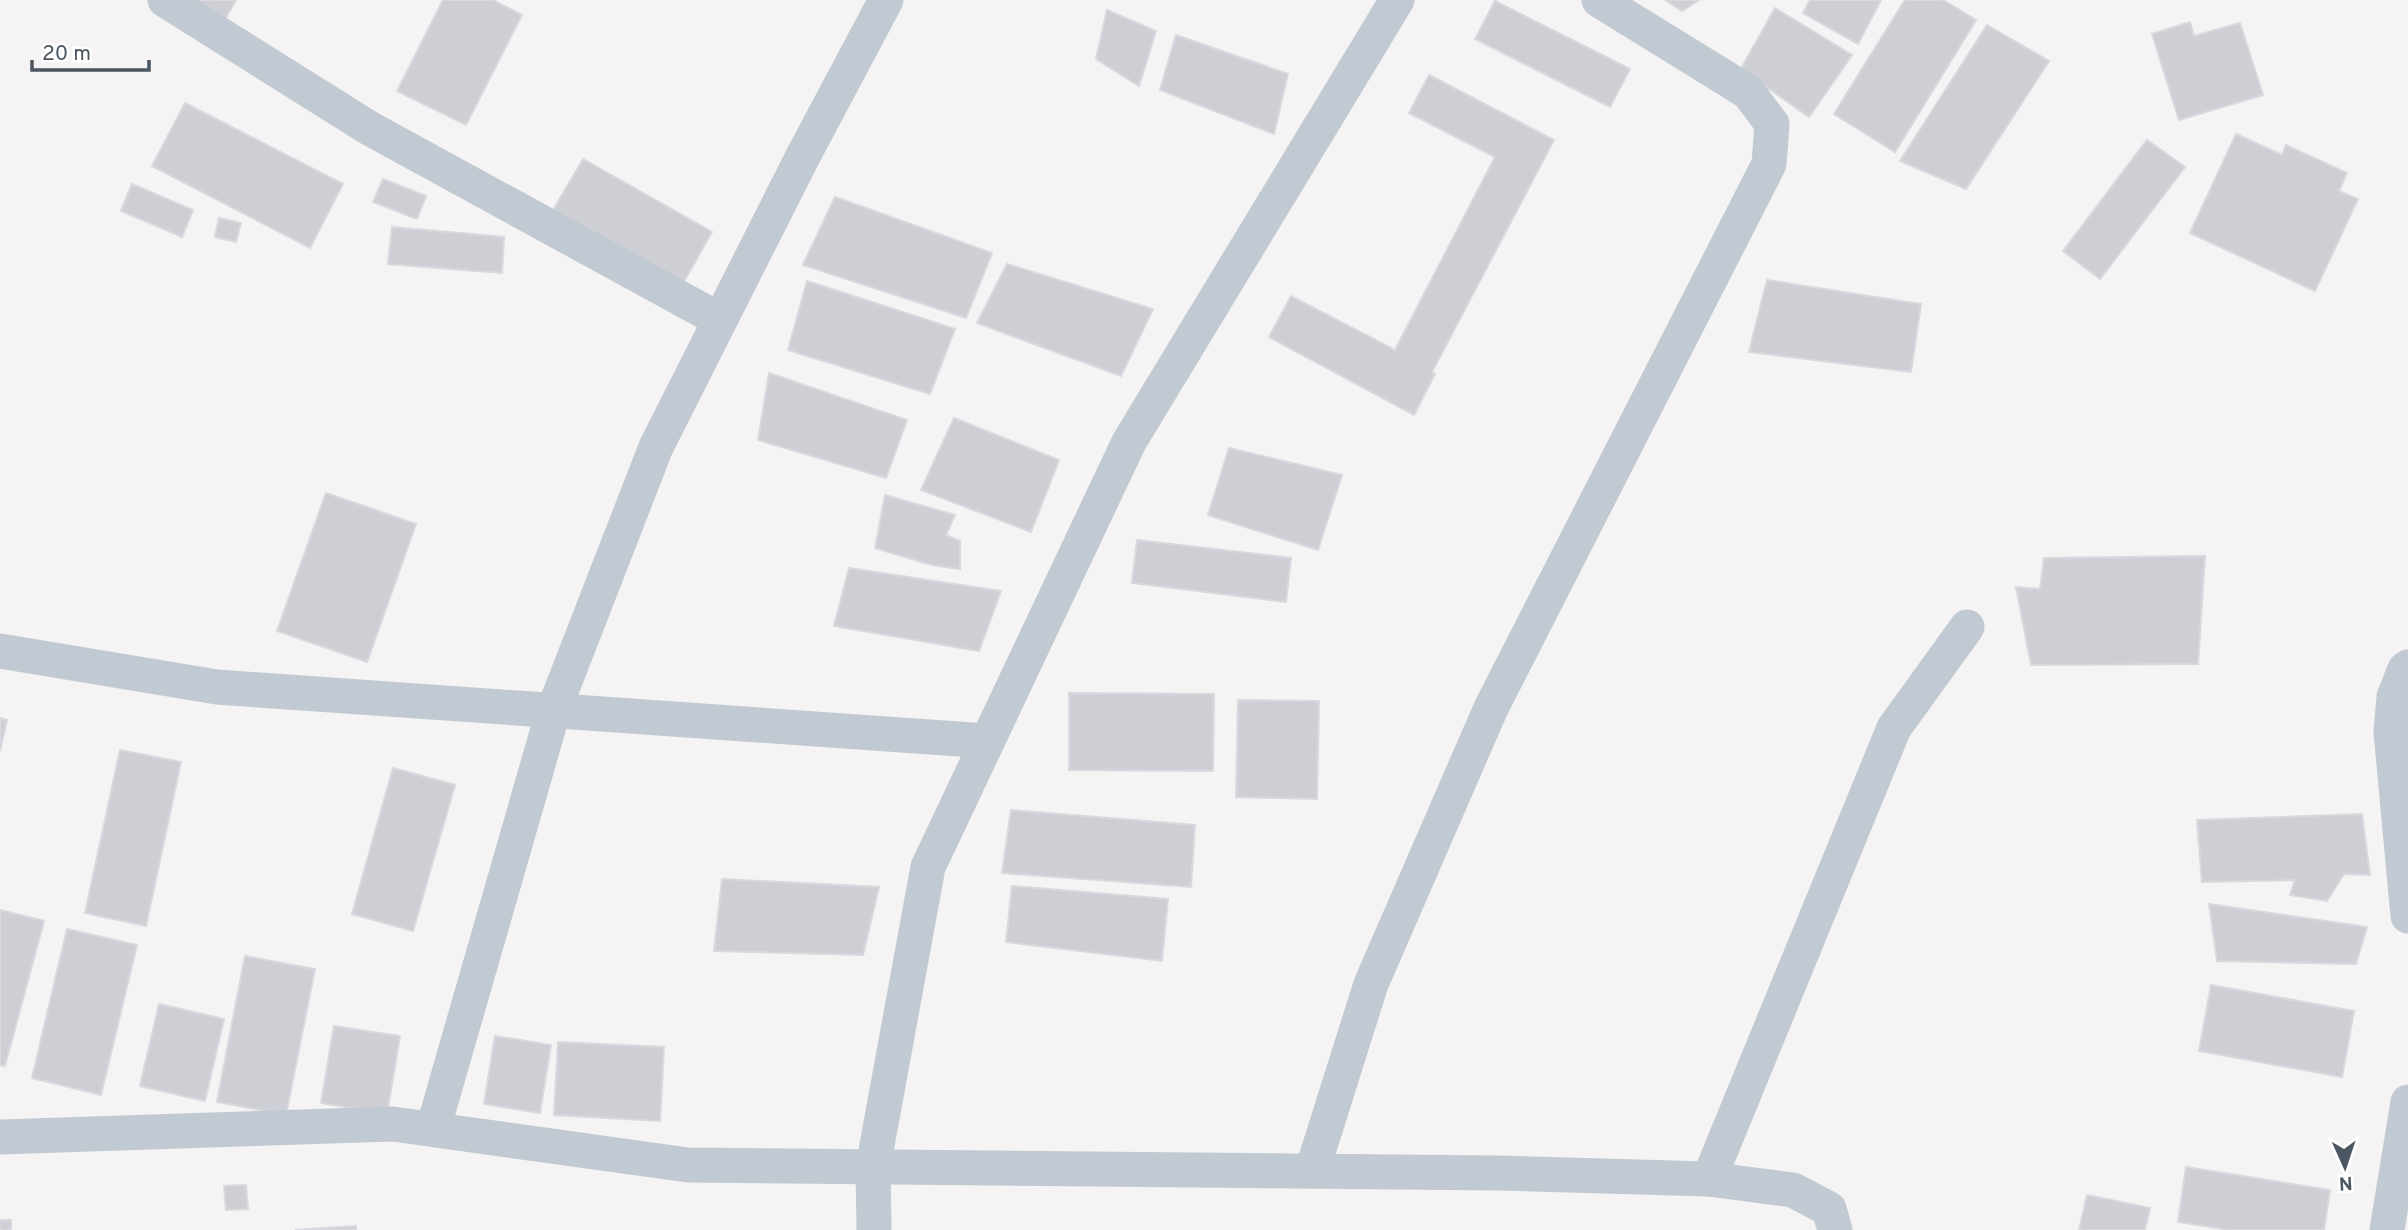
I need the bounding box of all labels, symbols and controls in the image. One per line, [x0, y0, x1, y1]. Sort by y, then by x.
scale bar [32, 28, 149, 72]
text: 20 m [42, 41, 91, 68]
north arrow [2310, 1132, 2380, 1202]
text: N [2338, 1170, 2353, 1194]

